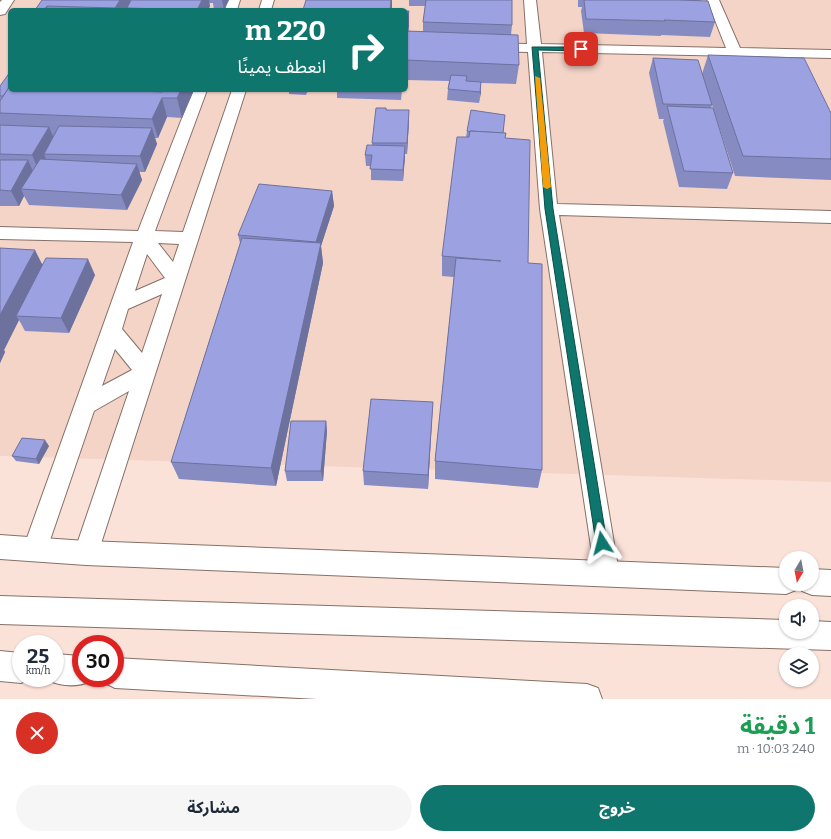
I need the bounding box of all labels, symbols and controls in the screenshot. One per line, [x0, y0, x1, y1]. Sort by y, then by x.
text: 220 m [245, 14, 326, 47]
icon: right [340, 24, 392, 76]
pin [564, 32, 598, 66]
icon: arrive [570, 38, 592, 60]
text: انعطف يمينًا [237, 56, 326, 78]
position arrow [581, 522, 623, 564]
north arrow [779, 551, 819, 591]
map controls [779, 551, 819, 687]
button: sound [779, 599, 819, 639]
speed limit sign: 30 [72, 635, 124, 687]
text: 25 [27, 644, 49, 668]
button: layers [779, 647, 819, 687]
text: km/h [26, 665, 50, 677]
button: close [16, 712, 58, 754]
text: 1 دقيقة [740, 712, 815, 740]
text: 240 m · 10:03 [737, 741, 815, 756]
button: مشاركة [16, 785, 412, 831]
button: خروج [420, 785, 815, 831]

